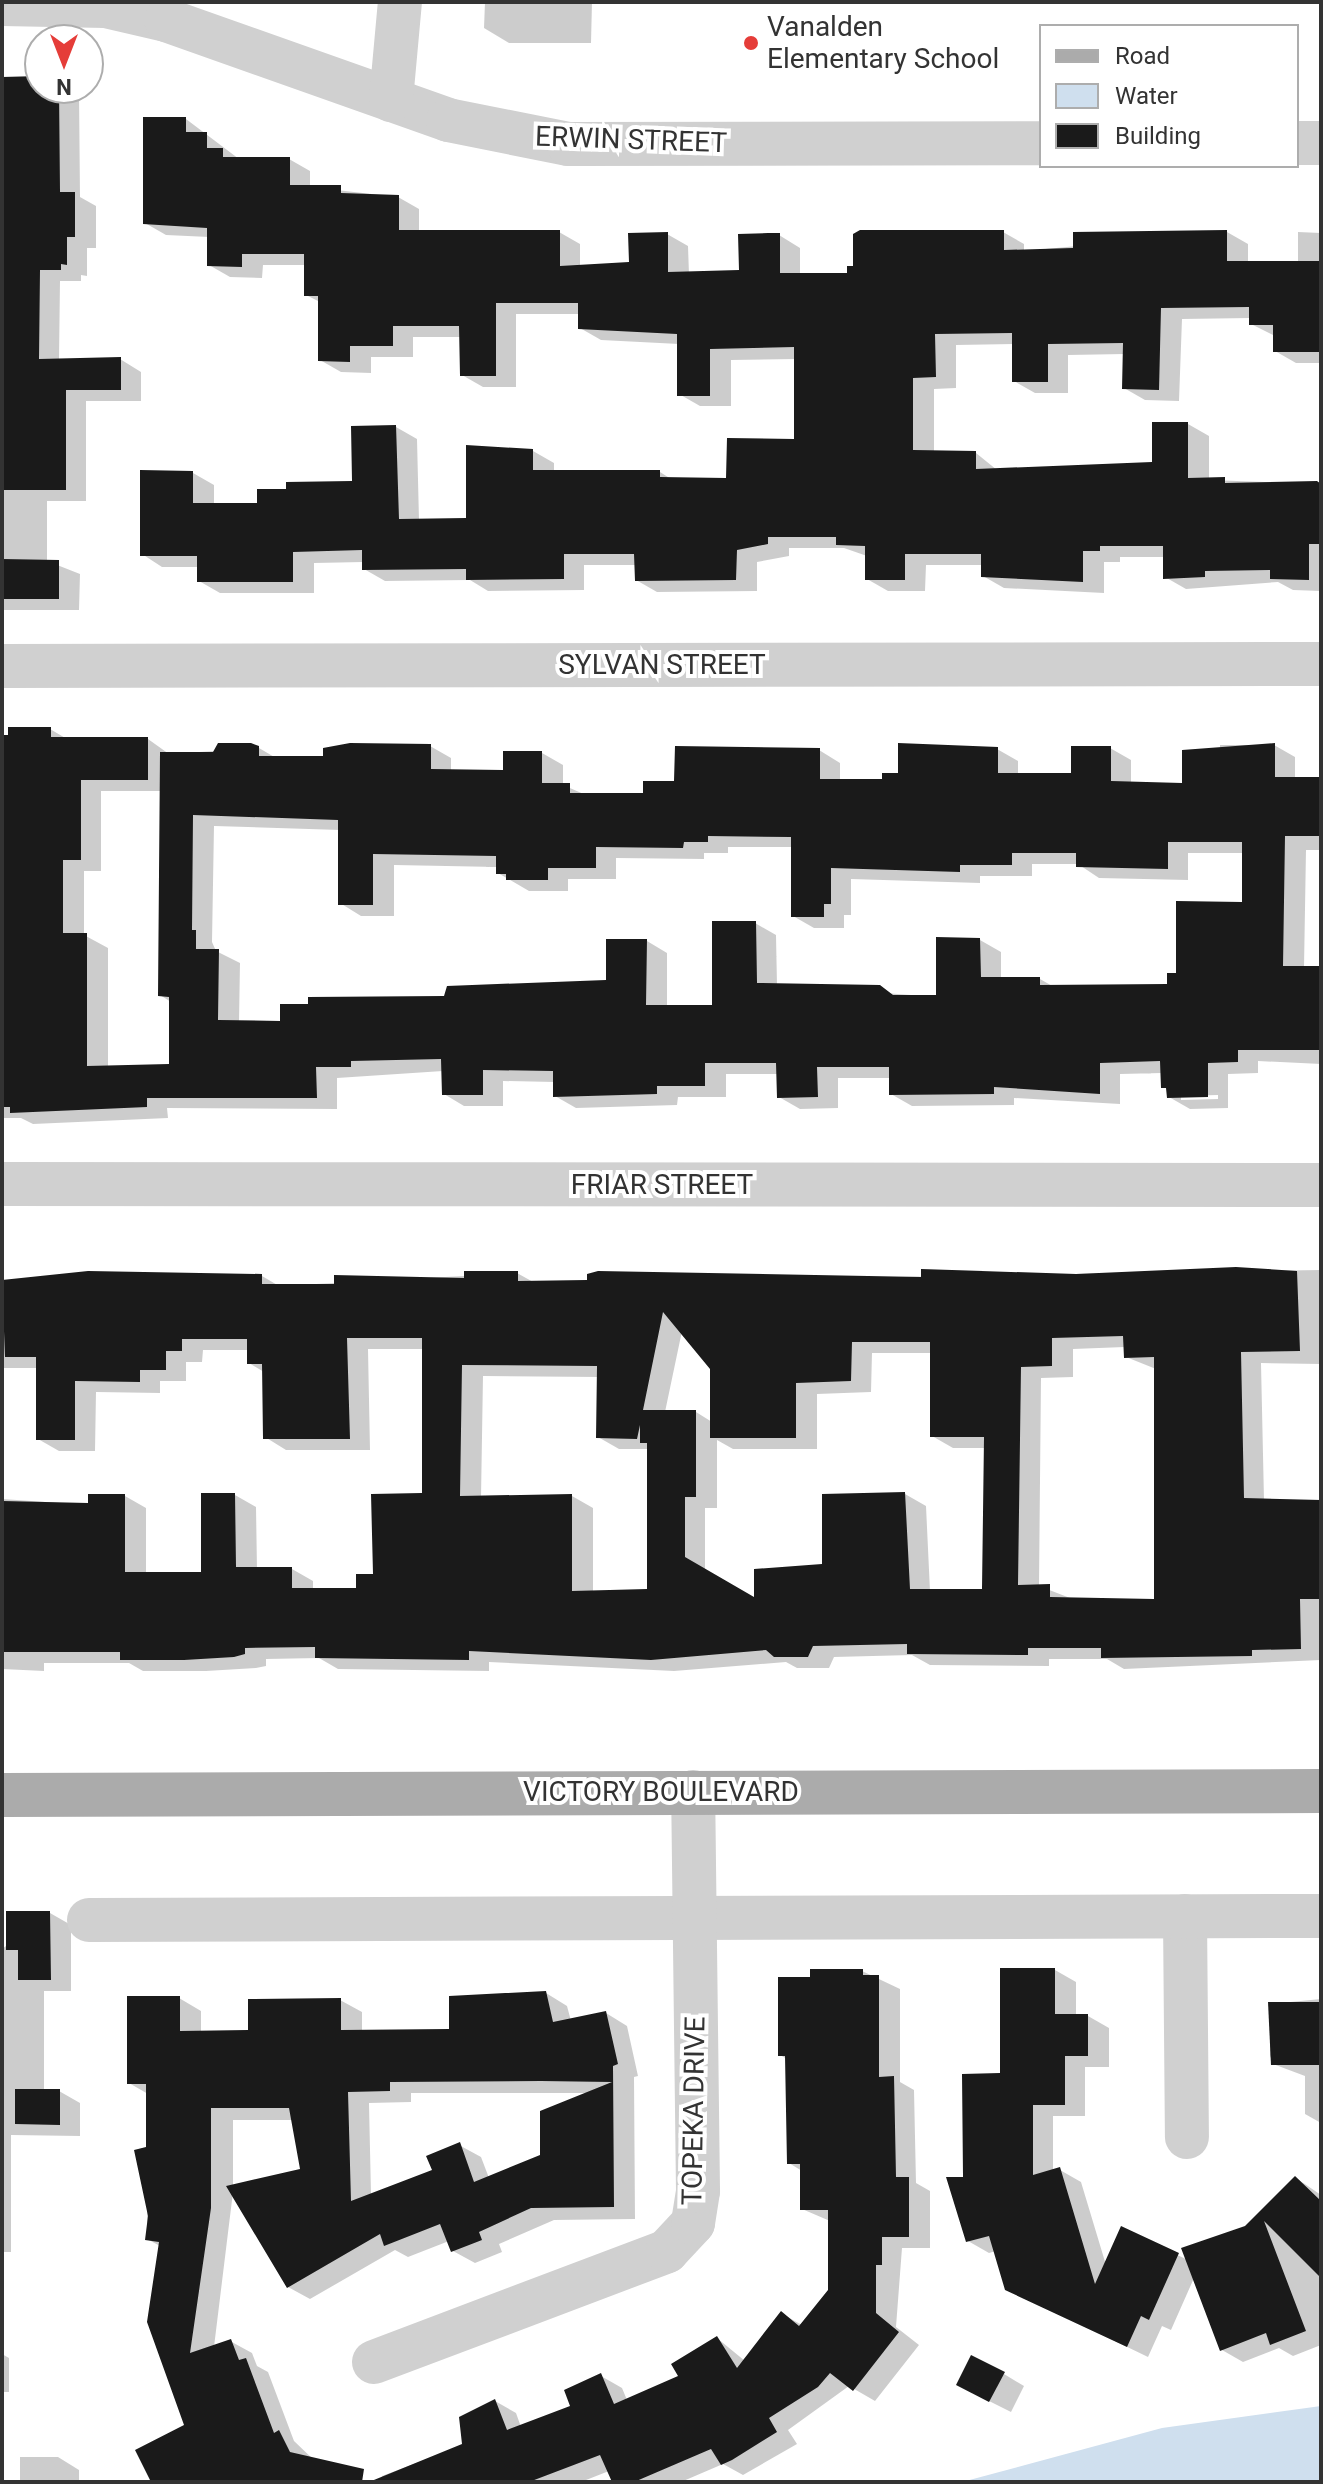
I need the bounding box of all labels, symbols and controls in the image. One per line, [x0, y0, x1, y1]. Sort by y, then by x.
place label: Vanalden Elementary School [767, 10, 999, 76]
north arrow [24, 24, 104, 104]
legend [1039, 24, 1299, 168]
marker: Vanalden Elementary School [742, 34, 760, 52]
text: Road [1115, 42, 1170, 70]
text: N [56, 74, 72, 99]
text: Water [1115, 82, 1178, 110]
street label: ERWIN STREET [535, 120, 727, 160]
text: Building [1115, 122, 1201, 150]
street label: SYLVAN STREET [558, 648, 766, 682]
street label: FRIAR STREET [571, 1168, 753, 1202]
street label: VICTORY BOULEVARD [523, 1775, 799, 1809]
street label: TOPEKA DRIVE [676, 2016, 712, 2206]

